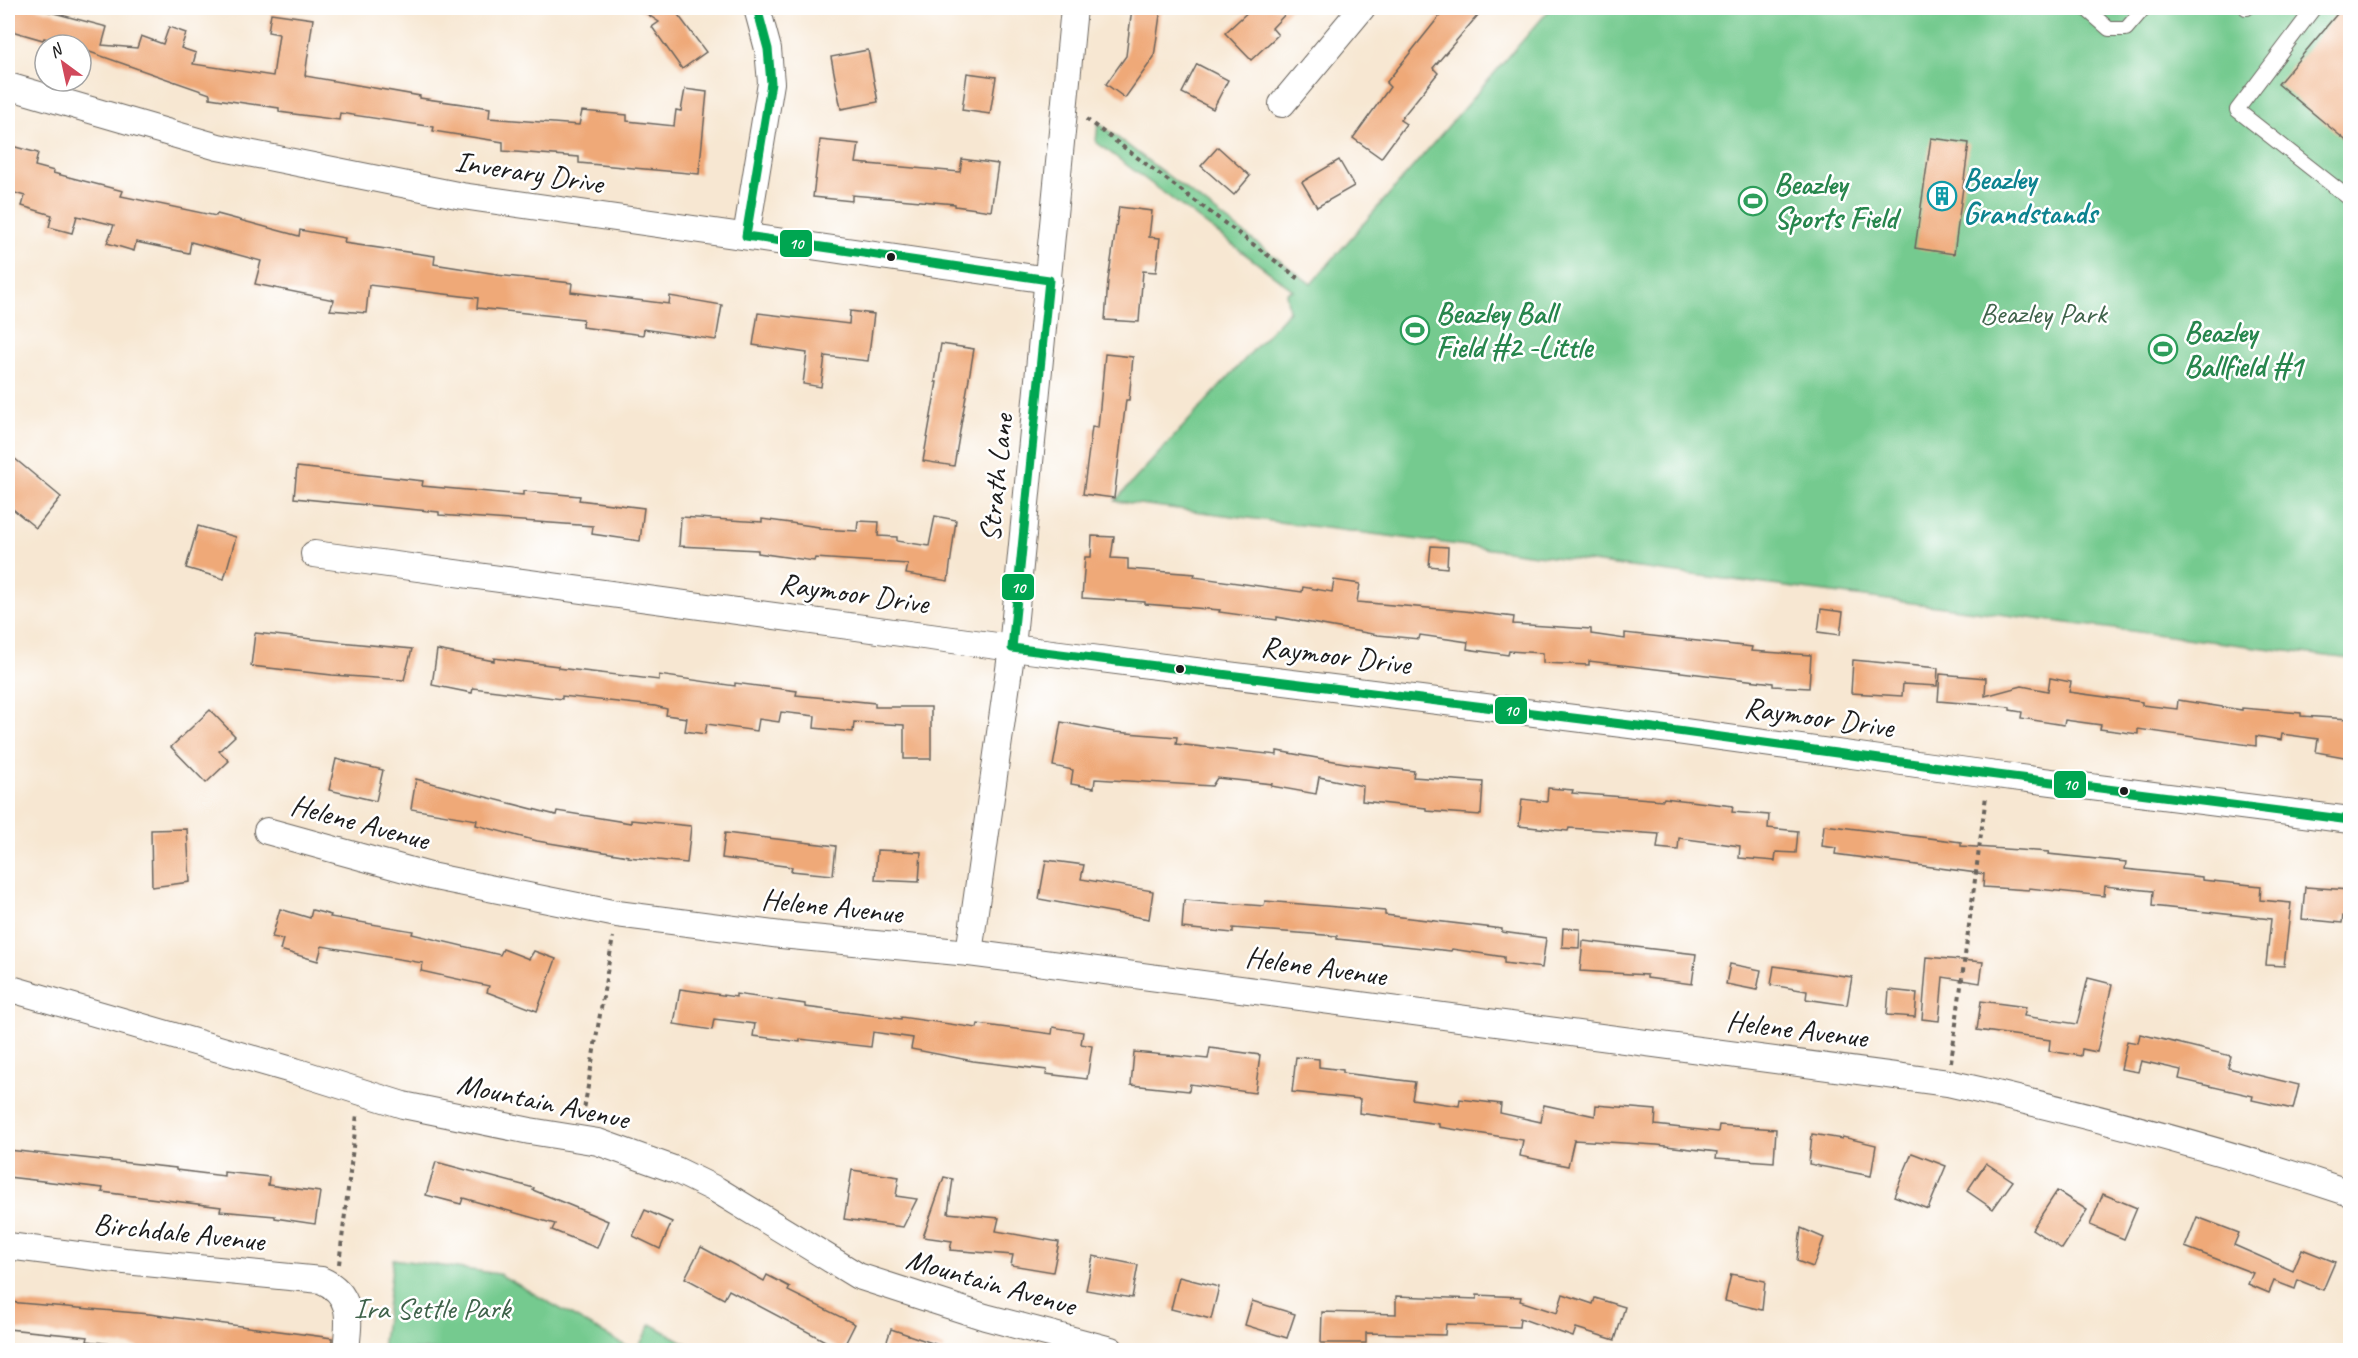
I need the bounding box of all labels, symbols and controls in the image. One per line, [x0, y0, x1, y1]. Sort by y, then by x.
north arrow [33, 33, 93, 93]
text: N [46, 38, 68, 62]
street label: Inverary Drive [452, 142, 608, 203]
place label: Beazley Grandstands [1963, 160, 2100, 232]
place label: Beazley Sports Field [1774, 165, 1902, 237]
building icon: Beazley Grandstands [1926, 180, 1958, 212]
sports icon: Beazley Sports Field [1737, 185, 1769, 217]
line badge: 10 [779, 229, 813, 258]
text: 10 [789, 234, 805, 254]
unlabelled marker [885, 251, 897, 263]
place label: Beazley Ball Field #2 -Little [1436, 294, 1594, 366]
park label: Beazley Park [1980, 294, 2108, 332]
place label: Beazley Ballfield #1 [2184, 313, 2306, 385]
sports icon: Beazley Ball Field #2 -Little [1399, 314, 1431, 346]
sports icon: Beazley Ballfield #1 [2147, 333, 2179, 365]
street label: Strath Lane [970, 410, 1022, 544]
street label: Raymoor Drive [777, 564, 933, 623]
line badge: 10 [1001, 573, 1035, 601]
text: 10 [1011, 578, 1027, 598]
street label: Raymoor Drive [1259, 627, 1415, 683]
unlabelled marker [1174, 663, 1186, 675]
street label: Raymoor Drive [1742, 688, 1898, 747]
line badge: 10 [1494, 696, 1528, 725]
text: 10 [1504, 701, 1520, 721]
line badge: 10 [2053, 770, 2087, 799]
text: 10 [2063, 775, 2079, 795]
street label: Helene Avenue [287, 785, 435, 859]
unlabelled marker [2118, 785, 2130, 797]
street label: Helene Avenue [760, 880, 907, 933]
street label: Helene Avenue [1243, 937, 1391, 995]
street label: Helene Avenue [1725, 1002, 1872, 1057]
street label: Mountain Avenue [454, 1064, 634, 1138]
street label: Birchdale Avenue [92, 1204, 268, 1260]
street label: Mountain Avenue [902, 1240, 1082, 1325]
park label: Ira Settle Park [354, 1289, 512, 1327]

